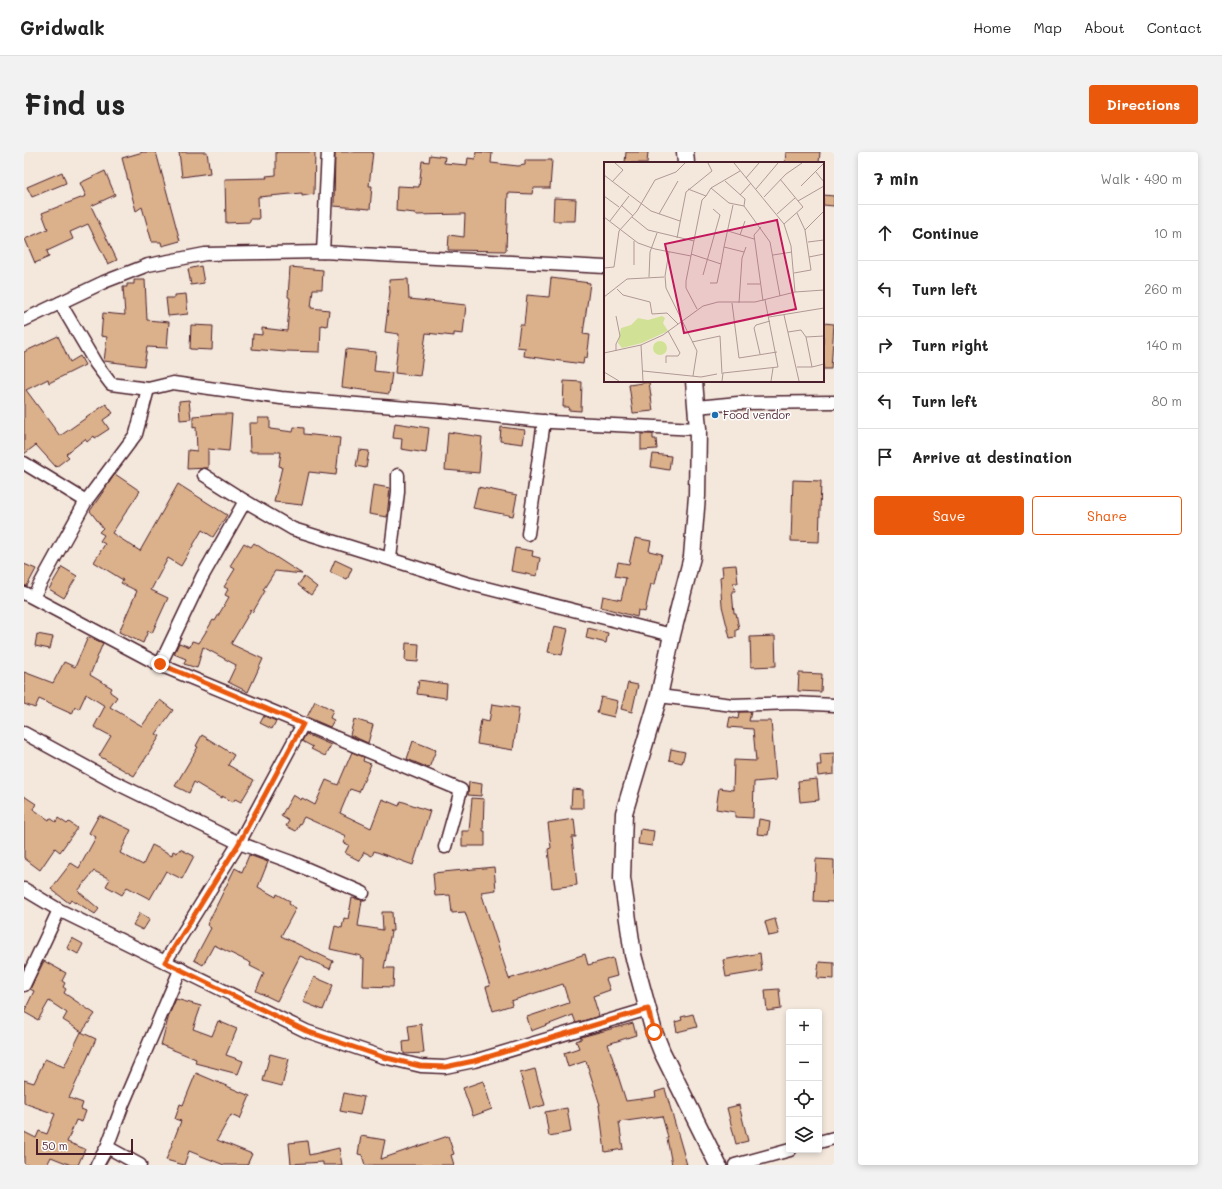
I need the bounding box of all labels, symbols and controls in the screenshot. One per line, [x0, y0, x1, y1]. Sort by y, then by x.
text: Gridwalk [20, 15, 105, 40]
text: Home [973, 18, 1011, 37]
text: Map [1033, 18, 1062, 37]
text: About [1084, 18, 1125, 37]
text: Contact [1147, 18, 1202, 37]
button: Directions [1089, 85, 1198, 124]
text: Find us [24, 86, 125, 122]
inset map [604, 162, 824, 382]
text: 7 min [874, 167, 919, 189]
text: Walk · 490 m [1100, 170, 1182, 187]
icon: ahead [874, 222, 896, 244]
text: Continue [912, 223, 979, 243]
text: 10 m [1154, 224, 1182, 241]
icon: left [874, 278, 896, 300]
text: Turn left [912, 279, 977, 299]
text: 260 m [1144, 280, 1182, 297]
icon: right [874, 334, 896, 356]
text: Turn right [912, 335, 989, 355]
text: 140 m [1146, 336, 1182, 353]
icon: left [874, 390, 896, 412]
text: Turn left [912, 391, 977, 411]
text: 80 m [1152, 392, 1182, 409]
place label: Food vendor [723, 407, 790, 422]
marker: Food vendor [710, 410, 720, 420]
icon: arrive [874, 446, 896, 468]
text: Arrive at destination [912, 447, 1072, 467]
button: Save [874, 496, 1024, 535]
button: Share [1032, 496, 1182, 535]
route end [151, 655, 169, 673]
map controls [786, 1009, 822, 1153]
button: + [786, 1009, 822, 1045]
route start [645, 1023, 663, 1041]
button: − [786, 1045, 822, 1081]
button: locate [786, 1081, 822, 1117]
button: layers [786, 1117, 822, 1153]
scale bar [36, 1137, 133, 1156]
text: 50 m [42, 1138, 68, 1153]

